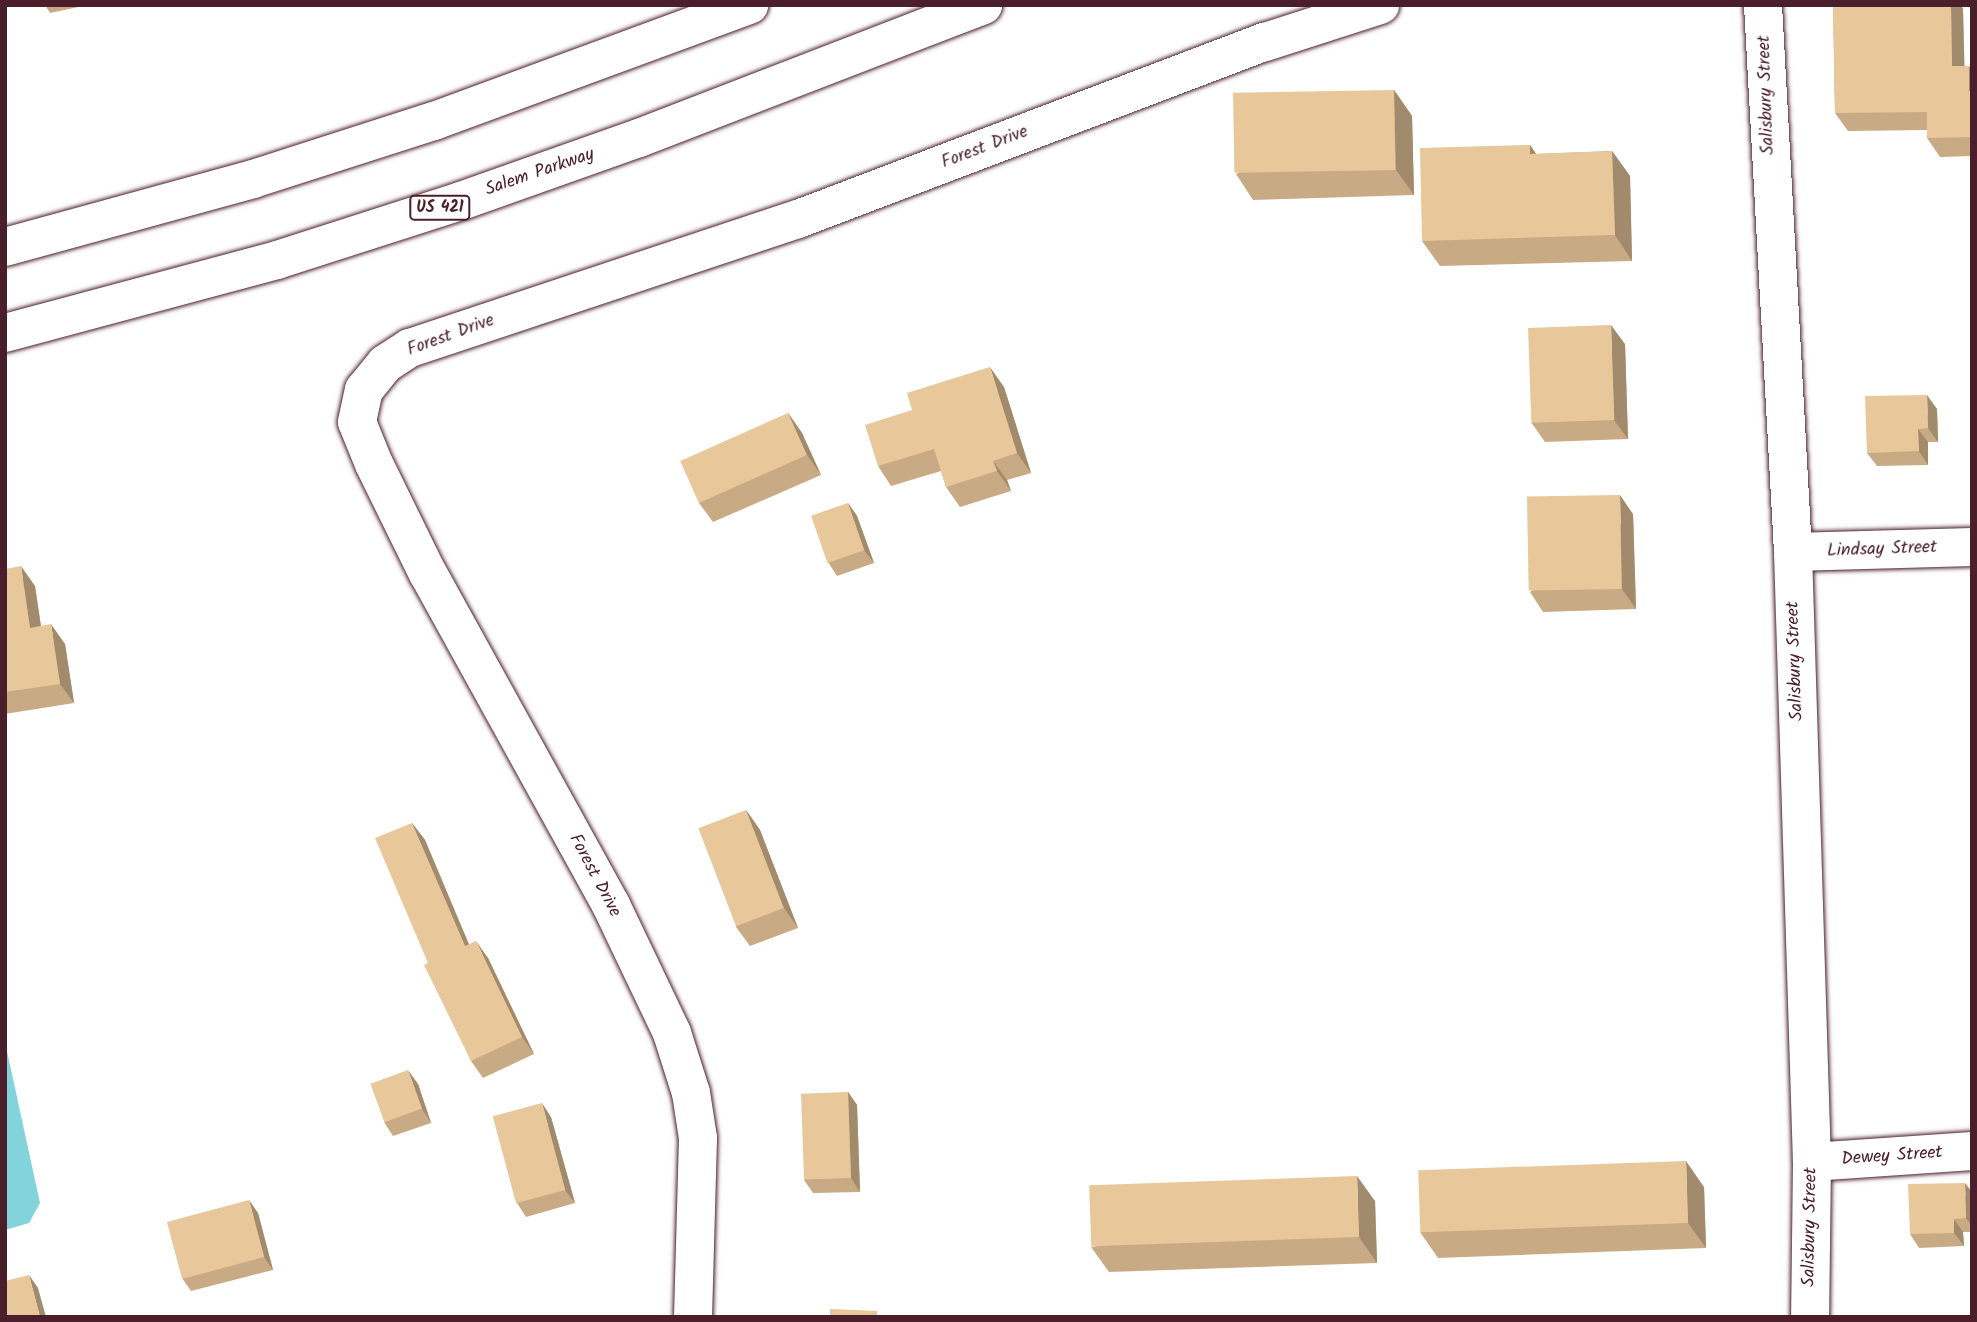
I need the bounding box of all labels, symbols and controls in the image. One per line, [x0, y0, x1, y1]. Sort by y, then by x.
street label: Salisbury Street [1754, 35, 1780, 155]
street label: Forest Drive [939, 122, 1031, 174]
street label: Salem Parkway [483, 144, 597, 202]
road number: US 421 [408, 196, 472, 220]
street label: Forest Drive [405, 310, 497, 362]
street label: Lindsay Street [1827, 537, 1937, 563]
street label: Salisbury Street [1783, 601, 1809, 721]
street label: Forest Drive [563, 831, 625, 921]
street label: Dewey Street [1841, 1143, 1943, 1171]
street label: Salisbury Street [1799, 1167, 1823, 1287]

